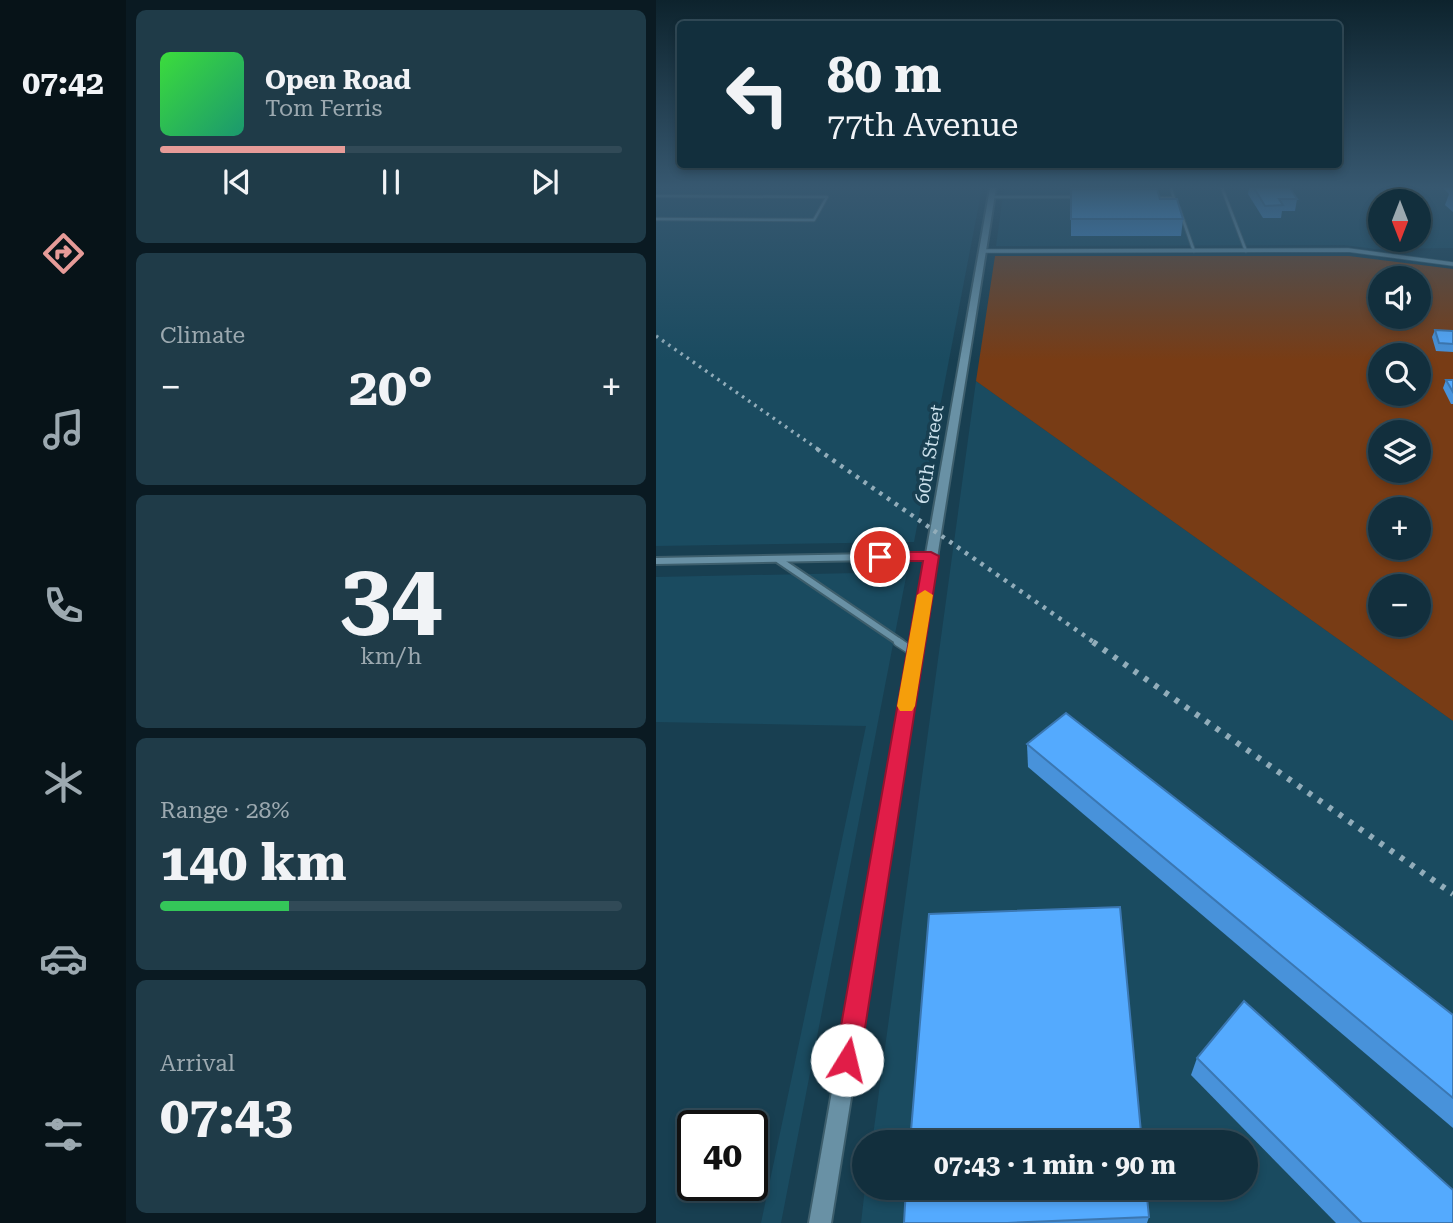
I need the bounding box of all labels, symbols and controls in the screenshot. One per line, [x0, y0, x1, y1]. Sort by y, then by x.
text: 80 m [827, 47, 942, 104]
icon: left [712, 49, 803, 140]
text: 07:42 [22, 64, 104, 102]
text: Open Road [265, 65, 411, 95]
text: Tom Ferris [265, 95, 382, 122]
text: 77th Avenue [827, 106, 1018, 144]
icon: previous [218, 163, 256, 201]
icon: pause [372, 163, 410, 201]
icon: next [526, 163, 564, 201]
north arrow [1368, 189, 1431, 252]
map controls [1368, 189, 1431, 637]
icon: directions [39, 229, 88, 278]
button: sound [1368, 266, 1431, 329]
text: Climate [160, 322, 245, 349]
button: search [1368, 343, 1431, 406]
text: 20° [349, 357, 433, 418]
text: − [160, 365, 181, 409]
text: + [601, 365, 622, 409]
street label: 60th Street [910, 403, 949, 505]
icon: music [39, 405, 88, 454]
button: layers [1368, 420, 1431, 483]
button: + [1368, 497, 1431, 560]
pin [850, 527, 910, 587]
icon: arrive [861, 538, 899, 576]
text: 34 [340, 544, 442, 650]
button: − [1368, 574, 1431, 637]
icon: phone [39, 581, 88, 630]
text: km/h [360, 643, 422, 670]
icon: climate [39, 758, 88, 807]
text: Range · 28% [160, 797, 289, 824]
text: 140 km [160, 832, 347, 893]
icon: car [39, 934, 88, 983]
position arrow [810, 1023, 884, 1097]
text: Arrival [160, 1050, 235, 1077]
text: 07:43 [160, 1085, 293, 1146]
icon: filters [39, 1110, 88, 1159]
speed limit sign: 40 [677, 1110, 768, 1201]
text: 07:43 · 1 min · 90 m [934, 1150, 1176, 1180]

